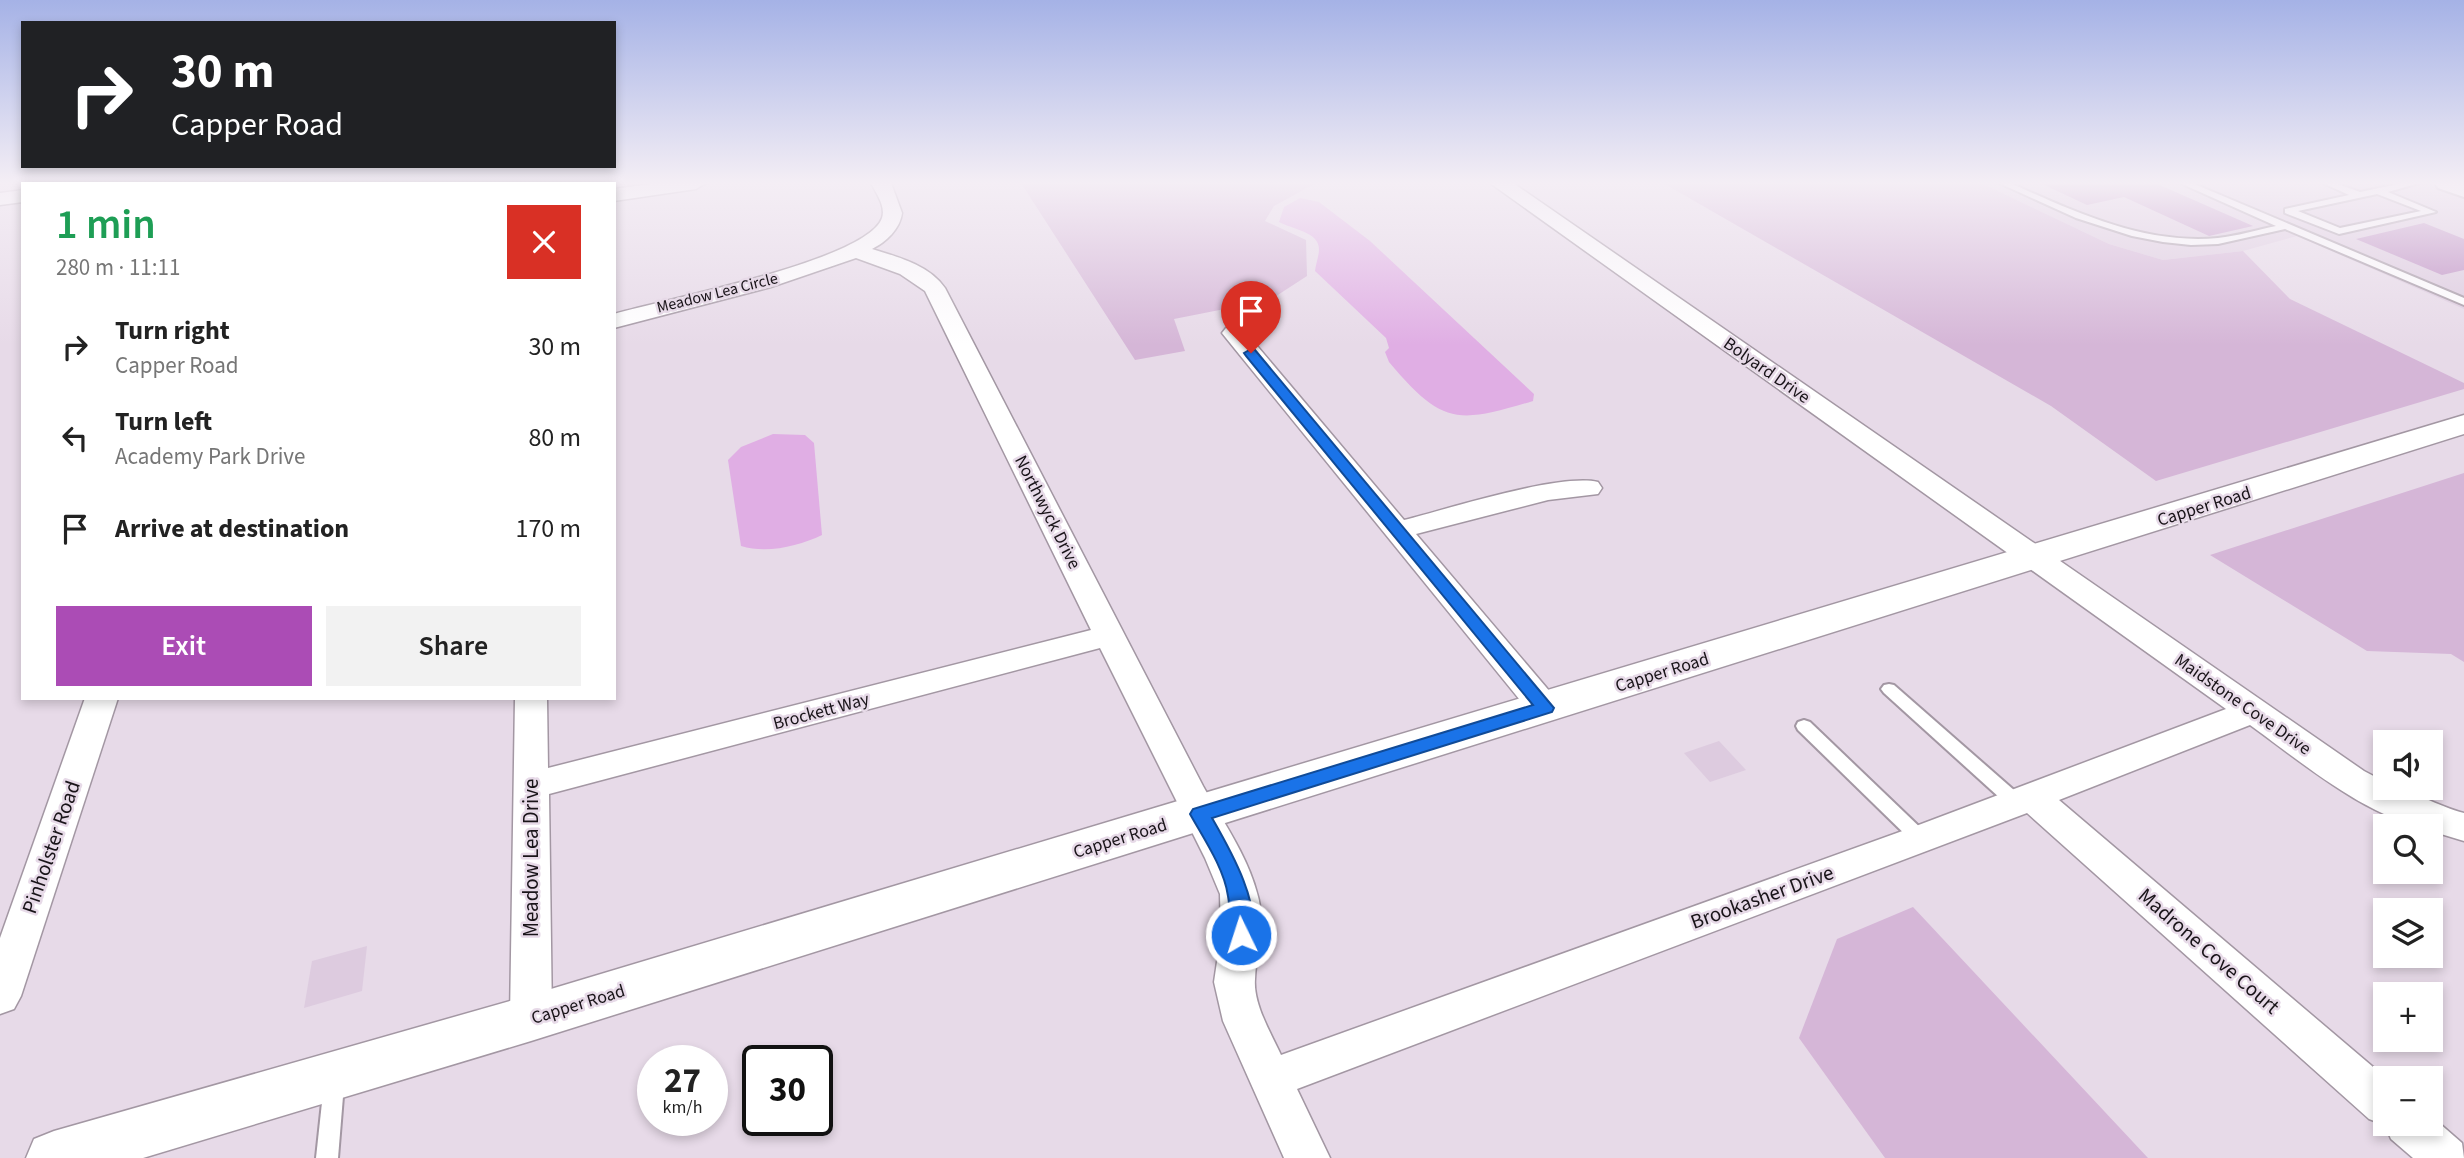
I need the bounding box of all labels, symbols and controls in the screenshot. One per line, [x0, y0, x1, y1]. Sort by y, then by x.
text: 30 m [171, 37, 275, 107]
icon: right [56, 49, 147, 140]
text: Capper Road [171, 102, 343, 148]
text: 1 min [56, 195, 156, 255]
button: close [507, 205, 581, 279]
text: 280 m · 11:11 [56, 251, 180, 284]
street label: Meadow Lea Circle [654, 267, 780, 319]
pin [1221, 281, 1281, 353]
icon: arrive [1232, 292, 1270, 330]
text: Turn right [115, 312, 230, 349]
icon: right [56, 328, 94, 366]
text: 30 m [528, 328, 581, 365]
street label: Bolyard Drive [1718, 331, 1815, 410]
text: Capper Road [115, 349, 239, 382]
text: Turn left [115, 403, 212, 440]
icon: left [56, 419, 94, 457]
text: 80 m [528, 419, 581, 456]
text: Academy Park Drive [115, 440, 305, 473]
street label: Northwyck Drive [1008, 451, 1087, 573]
street label: Capper Road [2154, 480, 2254, 533]
icon: arrive [56, 510, 94, 548]
text: Arrive at destination [115, 510, 349, 547]
text: 170 m [515, 510, 581, 547]
button: Exit [56, 606, 312, 686]
button: Share [326, 606, 581, 686]
street label: Capper Road [1612, 646, 1712, 699]
street label: Maidstone Cove Drive [2169, 648, 2316, 761]
street label: Brockett Way [770, 686, 873, 736]
map controls [2373, 730, 2443, 1136]
button: sound [2373, 730, 2443, 800]
street label: Pinholster Road [14, 776, 88, 918]
street label: Meadow Lea Drive [516, 779, 546, 937]
street label: Capper Road [1070, 812, 1170, 865]
button: search [2373, 814, 2443, 884]
street label: Brookasher Drive [1686, 857, 1838, 937]
street label: Madrone Cove Court [2132, 881, 2286, 1021]
position arrow [1204, 898, 1278, 972]
button: layers [2373, 898, 2443, 968]
street label: Capper Road [528, 978, 628, 1031]
button: + [2373, 982, 2443, 1052]
speed limit sign: 30 [742, 1045, 833, 1136]
text: 27 [664, 1056, 701, 1106]
button: − [2373, 1066, 2443, 1136]
text: km/h [663, 1095, 702, 1120]

